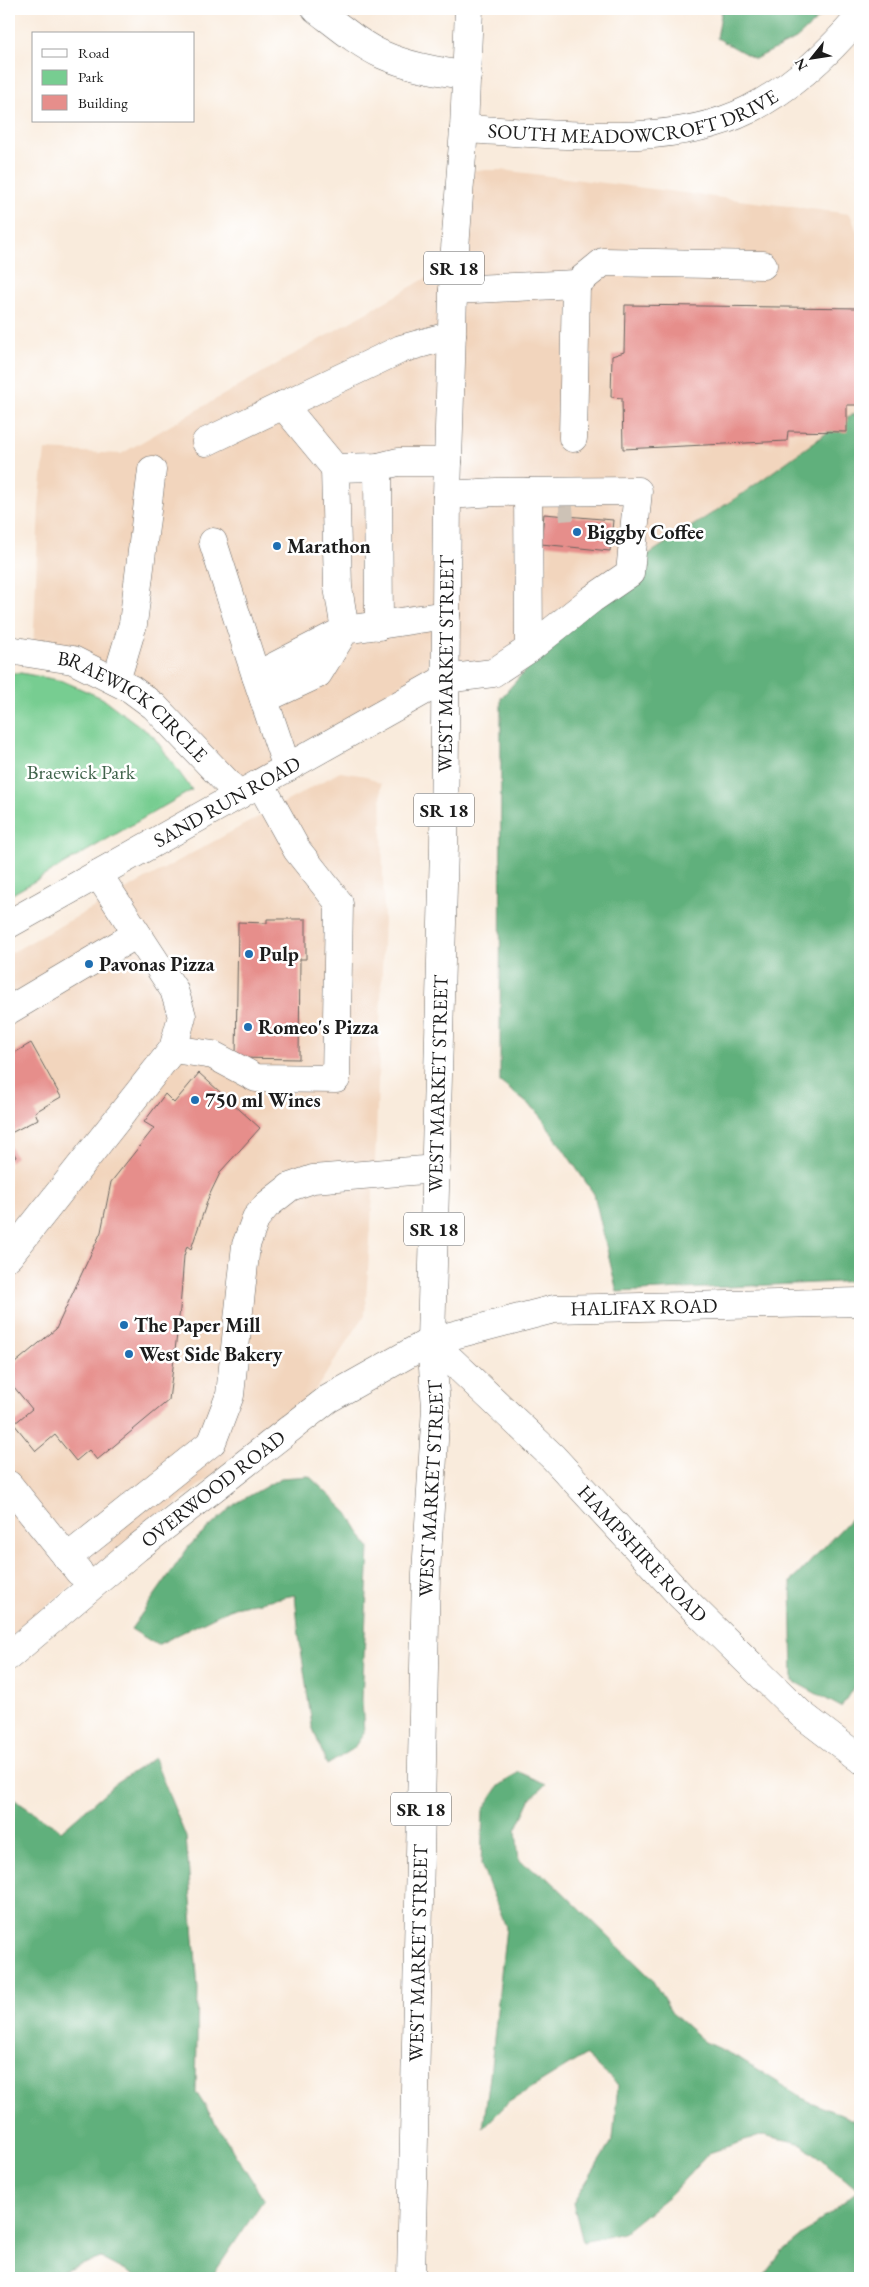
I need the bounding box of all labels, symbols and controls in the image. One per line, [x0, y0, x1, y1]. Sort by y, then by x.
legend [32, 32, 195, 122]
north arrow [786, 32, 836, 82]
text: Road [78, 43, 110, 62]
text: N [790, 55, 811, 74]
text: Park [78, 67, 105, 86]
street label: SOUTH MEADOWCROFT DRIVE [487, 83, 783, 149]
text: Building [78, 93, 128, 112]
road number: SR 18 [424, 252, 484, 284]
place label: Biggby Coffee [587, 519, 704, 545]
marker: Biggby Coffee [571, 526, 583, 538]
place label: Marathon [287, 533, 371, 559]
marker: Marathon [271, 540, 283, 552]
street label: WEST MARKET STREET [432, 554, 459, 773]
street label: BRAEWICK CIRCLE [56, 645, 213, 767]
street label: SAND RUN ROAD [149, 750, 305, 853]
park label: Braewick Park [27, 759, 136, 785]
road number: SR 18 [414, 794, 474, 826]
place label: Pulp [259, 941, 299, 967]
marker: Pulp [243, 948, 255, 960]
place label: Pavonas Pizza [99, 951, 215, 977]
marker: Pavonas Pizza [83, 958, 95, 970]
street label: WEST MARKET STREET [422, 974, 454, 1193]
place label: Romeo's Pizza [258, 1014, 379, 1040]
marker: Romeo's Pizza [242, 1021, 254, 1033]
place label: 750 ml Wines [205, 1087, 321, 1113]
marker: 750 ml Wines [189, 1094, 201, 1106]
road number: SR 18 [404, 1212, 464, 1246]
street label: HALIFAX ROAD [570, 1292, 718, 1322]
place label: The Paper Mill [134, 1312, 261, 1338]
marker: The Paper Mill [118, 1319, 130, 1331]
place label: West Side Bakery [139, 1341, 283, 1367]
marker: West Side Bakery [123, 1348, 135, 1360]
street label: WEST MARKET STREET [413, 1378, 449, 1597]
street label: OVERWOOD ROAD [136, 1424, 291, 1553]
street label: HAMPSHIRE ROAD [572, 1479, 713, 1628]
road number: SR 18 [391, 1792, 451, 1826]
street label: WEST MARKET STREET [403, 1843, 433, 2062]

